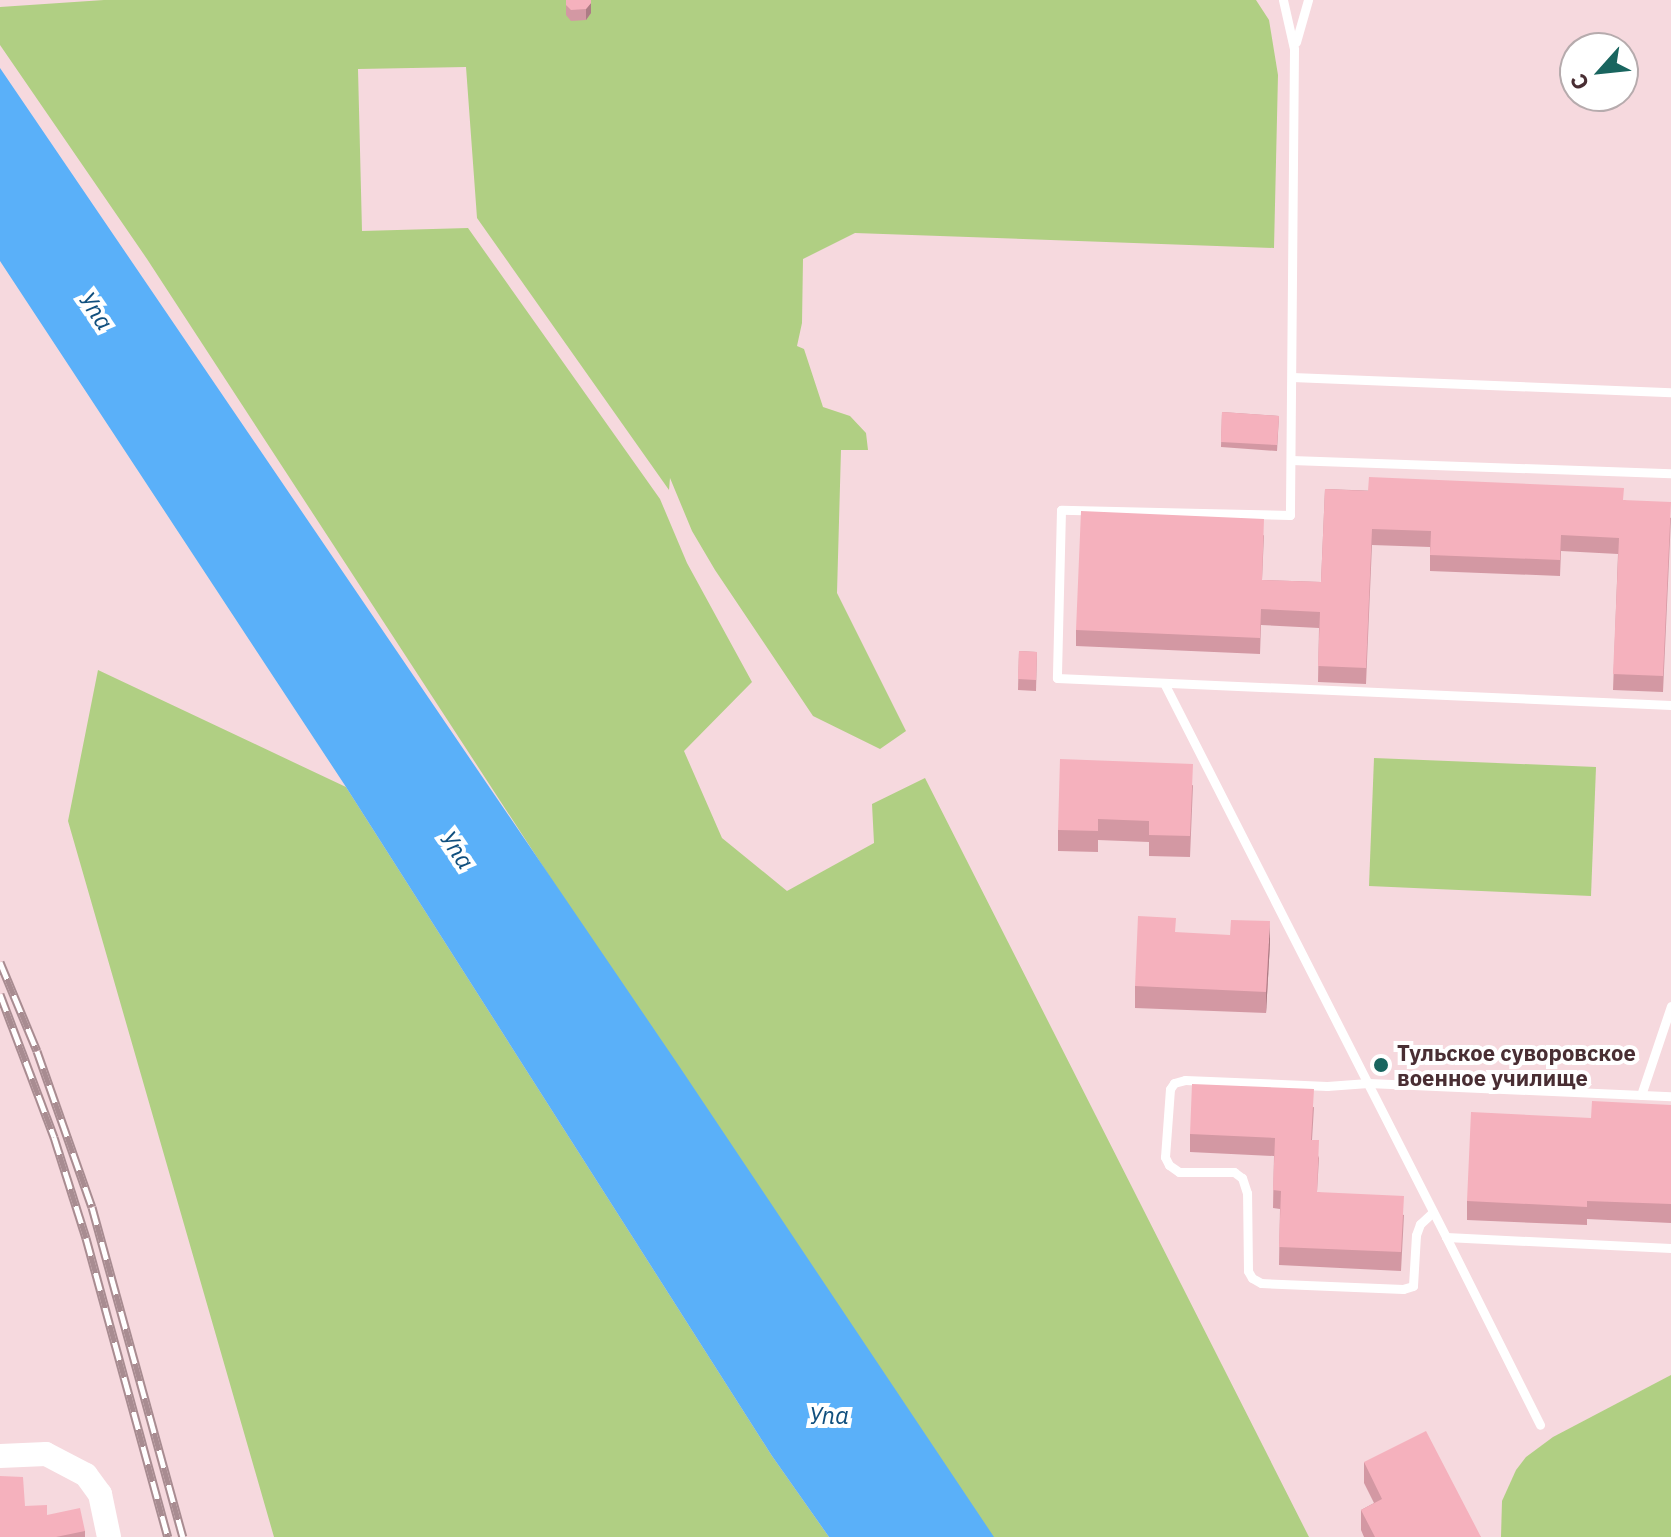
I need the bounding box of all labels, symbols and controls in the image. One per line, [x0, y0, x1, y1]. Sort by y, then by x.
north arrow [1559, 32, 1639, 112]
text: С [1563, 69, 1595, 95]
water label: Упа [73, 286, 119, 336]
water label: Упа [434, 825, 480, 875]
place label: Тульское суворовское военное училище [1397, 1039, 1636, 1090]
marker: Тульское суворовское военное училище [1372, 1056, 1390, 1074]
water label: Упа [809, 1402, 849, 1430]

